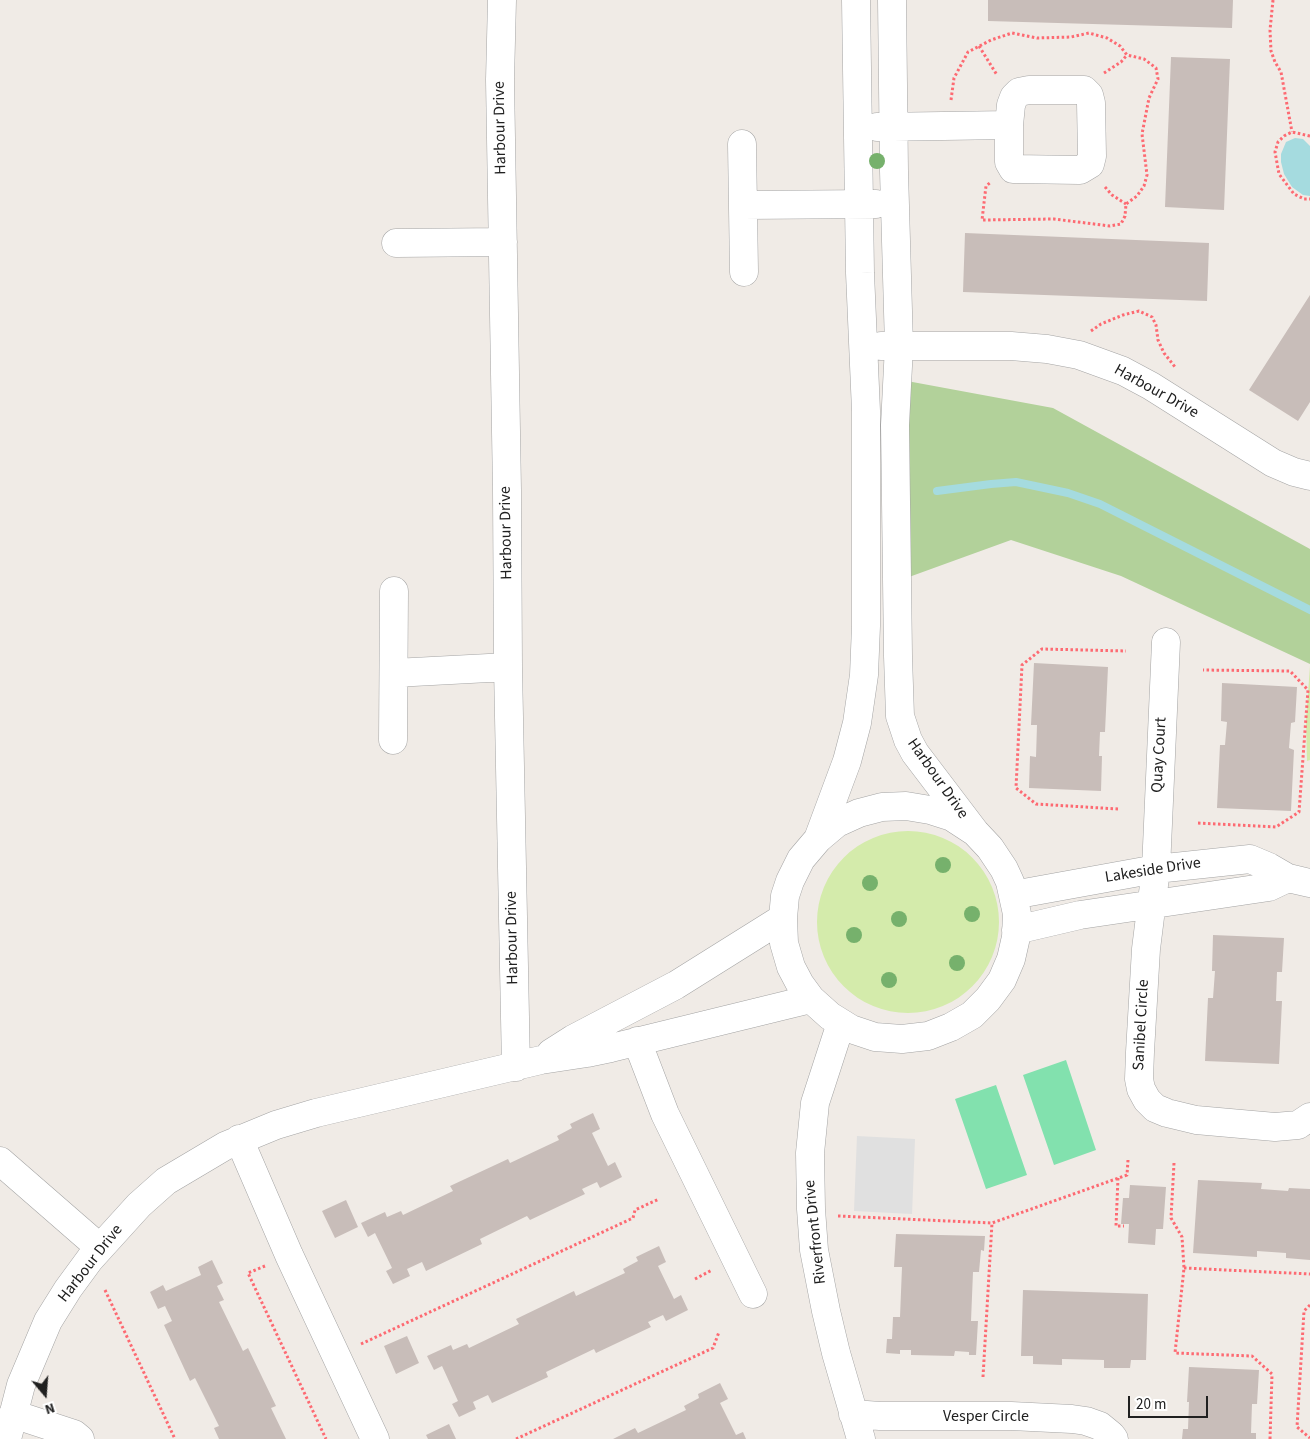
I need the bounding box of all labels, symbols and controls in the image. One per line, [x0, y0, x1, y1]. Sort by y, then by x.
street label: Harbour Drive [491, 81, 511, 175]
street label: Harbour Drive [1110, 361, 1202, 423]
street label: Harbour Drive [497, 486, 517, 580]
street label: Quay Court [1148, 717, 1172, 793]
street label: Harbour Drive [902, 735, 972, 823]
street label: Lakeside Drive [1104, 854, 1202, 888]
street label: Harbour Drive [503, 891, 523, 985]
street label: Sanibel Circle [1130, 979, 1154, 1071]
street label: Riverfront Drive [801, 1179, 831, 1285]
street label: Harbour Drive [55, 1221, 127, 1307]
north arrow [20, 1369, 70, 1419]
scale bar [1130, 1386, 1210, 1418]
text: 20 m [1136, 1394, 1166, 1415]
text: N [42, 1397, 57, 1419]
street label: Vesper Circle [943, 1407, 1029, 1427]

